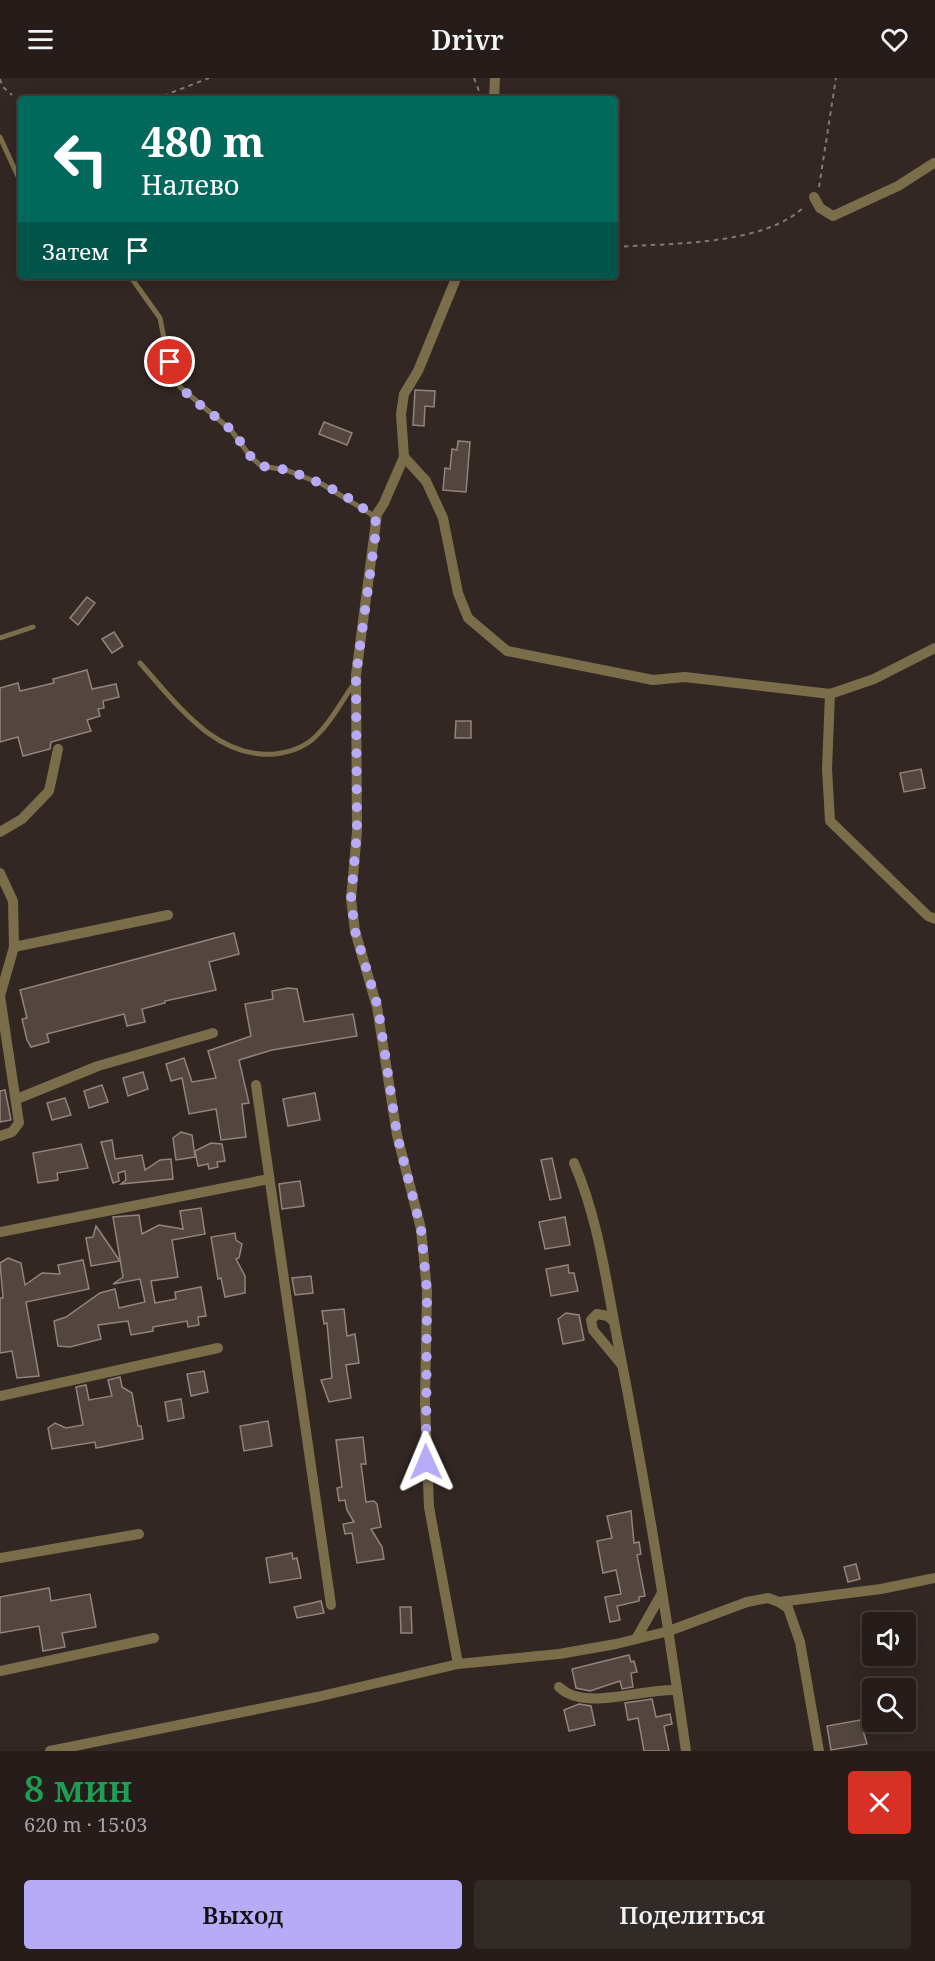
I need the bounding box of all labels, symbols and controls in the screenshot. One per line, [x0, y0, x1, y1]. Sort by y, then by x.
text: Drivr [431, 21, 504, 58]
icon: menu [24, 23, 57, 56]
icon: heart [878, 23, 911, 56]
text: 480 m [141, 112, 265, 169]
icon: left [42, 120, 120, 198]
text: Налево [141, 166, 239, 203]
icon: arrive [121, 234, 154, 267]
text: Затем [42, 236, 109, 266]
pin [144, 336, 195, 387]
icon: arrive [153, 345, 186, 378]
position arrow [394, 1430, 458, 1494]
map controls [862, 1612, 916, 1732]
button: sound [862, 1612, 916, 1666]
button: search [862, 1678, 916, 1732]
text: 8 мин [24, 1764, 133, 1813]
button: close [848, 1771, 911, 1834]
text: 620 m · 15:03 [24, 1811, 147, 1838]
button: Выход [24, 1880, 462, 1949]
button: Поделиться [474, 1880, 911, 1949]

